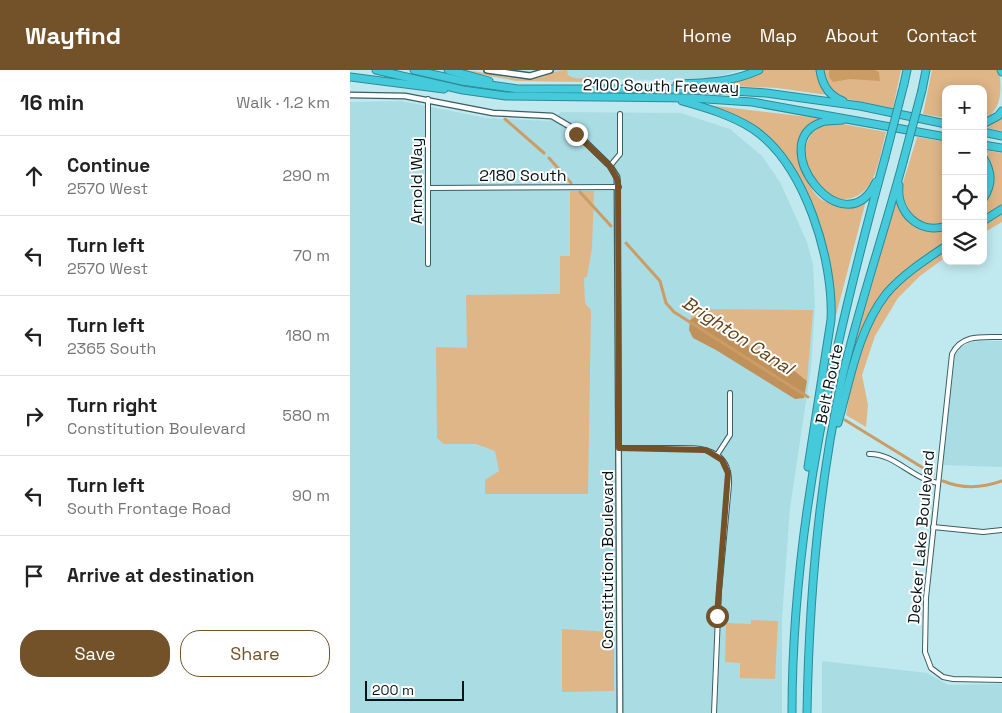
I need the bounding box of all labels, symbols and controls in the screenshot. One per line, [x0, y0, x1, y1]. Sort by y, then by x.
text: Wayfind [25, 20, 121, 51]
text: Home [683, 24, 732, 47]
text: Map [760, 24, 797, 47]
text: About [825, 24, 879, 47]
text: Contact [907, 24, 977, 47]
street label: 2100 South Freeway [583, 74, 739, 98]
map controls [942, 85, 987, 265]
button: + [942, 85, 987, 130]
text: 16 min [20, 89, 84, 116]
text: Walk · 1.2 km [236, 92, 330, 113]
route end [565, 123, 588, 146]
button: − [942, 130, 987, 175]
street label: Arnold Way [406, 138, 427, 224]
text: Continue [67, 153, 150, 178]
icon: ahead [20, 162, 48, 190]
text: 290 m [282, 165, 330, 186]
street label: 2180 South [479, 165, 567, 186]
button: locate [942, 175, 987, 220]
text: 2570 West [67, 178, 148, 199]
button: layers [942, 220, 987, 265]
text: Turn left [67, 233, 145, 258]
icon: left [20, 242, 48, 270]
text: 70 m [293, 245, 330, 266]
text: 2570 West [67, 258, 148, 279]
water label: Brighton Canal [678, 291, 800, 381]
text: Turn left [67, 313, 145, 338]
icon: left [20, 322, 48, 350]
text: 180 m [285, 325, 330, 346]
text: 2365 South [67, 338, 156, 359]
street label: Belt Route [810, 342, 848, 426]
text: Turn right [67, 393, 157, 418]
icon: right [20, 402, 48, 430]
text: 580 m [282, 405, 330, 426]
text: Constitution Boulevard [67, 418, 246, 439]
street label: Decker Lake Boulevard [903, 449, 939, 625]
street label: Constitution Boulevard [597, 471, 618, 649]
text: Turn left [67, 473, 145, 498]
icon: left [20, 482, 48, 510]
text: 90 m [292, 485, 330, 506]
text: South Frontage Road [67, 498, 231, 519]
icon: arrive [20, 562, 48, 590]
text: Arrive at destination [67, 563, 255, 588]
route start [706, 605, 729, 628]
button: Save [20, 630, 170, 677]
button: Share [180, 630, 330, 677]
scale bar [365, 678, 464, 701]
text: 200 m [372, 681, 414, 699]

